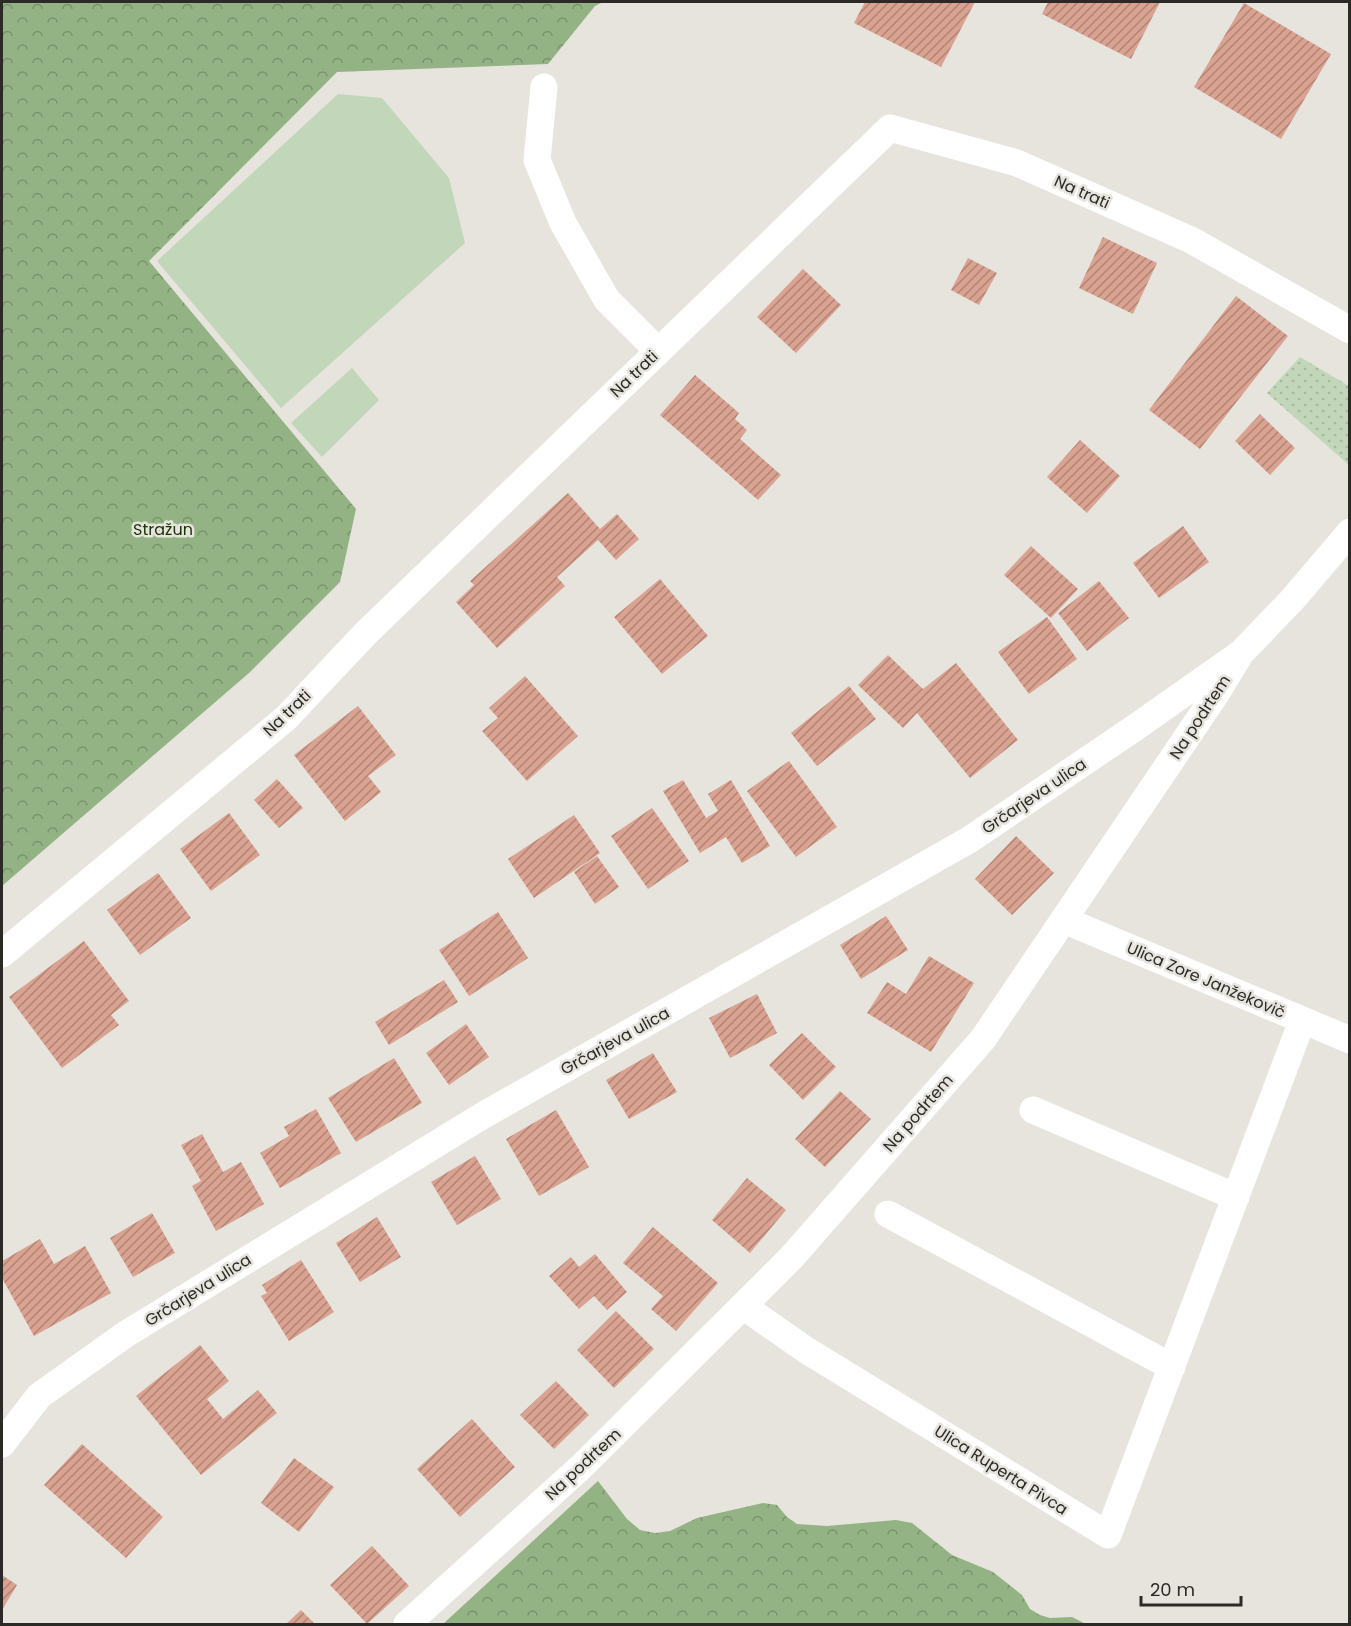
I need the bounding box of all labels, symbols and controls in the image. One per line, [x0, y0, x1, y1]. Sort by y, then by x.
street label: Na trati [1051, 170, 1113, 214]
street label: Na trati [605, 345, 663, 403]
park label: Stražun [133, 518, 193, 541]
street label: Na podrtem [1164, 670, 1236, 764]
street label: Na trati [258, 684, 316, 742]
street label: Grčarjeva ulica [977, 752, 1091, 840]
street label: Ulica Zore Janžekovič [1123, 936, 1289, 1024]
street label: Grčarjeva ulica [556, 1001, 674, 1081]
street label: Na podrtem [878, 1069, 958, 1157]
street label: Grčarjeva ulica [140, 1248, 256, 1332]
street label: Ulica Ruperta Pivca [930, 1420, 1072, 1520]
street label: Na podrtem [540, 1423, 626, 1505]
scale bar [1141, 1569, 1242, 1607]
text: 20 m [1150, 1577, 1195, 1602]

